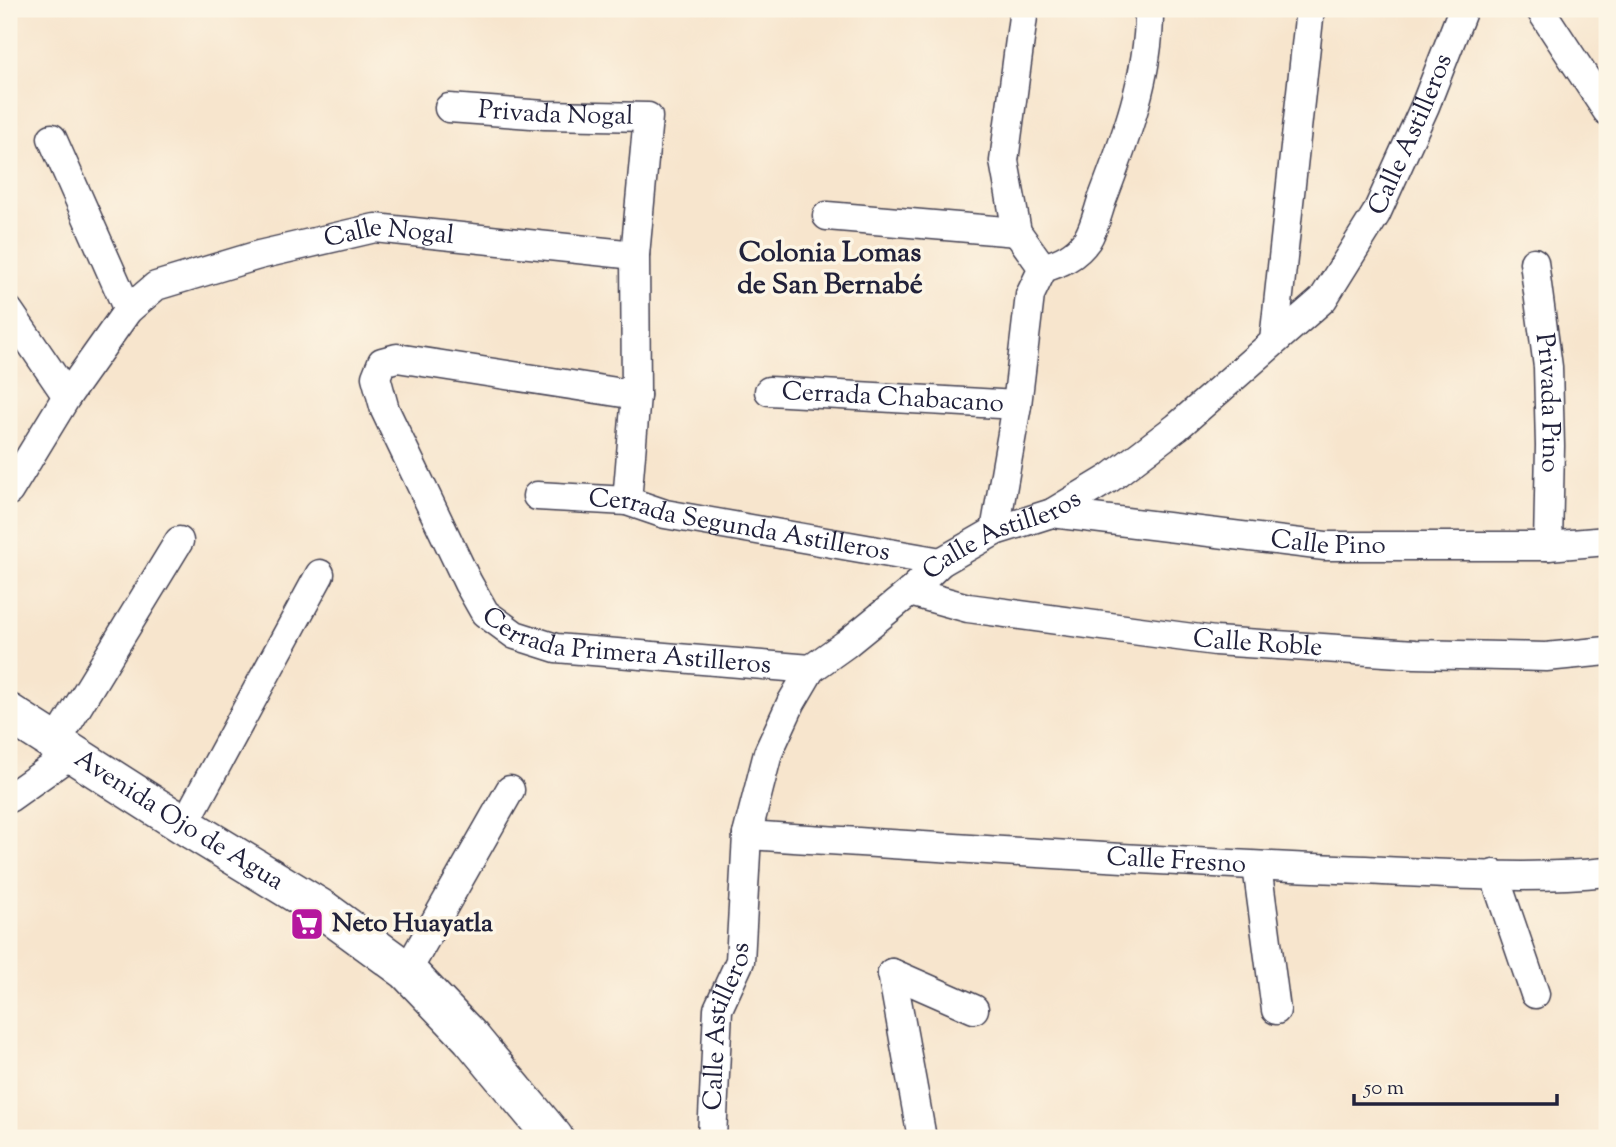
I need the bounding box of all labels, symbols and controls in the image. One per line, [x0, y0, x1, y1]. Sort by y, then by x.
street label: Calle Astilleros [1359, 48, 1462, 221]
street label: Privada Nogal [477, 92, 634, 135]
street label: Calle Nogal [320, 209, 456, 258]
district label: Colonia Lomas de San Bernabé [737, 234, 923, 306]
street label: Privada Pino [1525, 331, 1569, 473]
street label: Cerrada Chabacano [781, 373, 1005, 423]
street label: Cerrada Segunda Astilleros [588, 480, 893, 571]
street label: Calle Astilleros [914, 481, 1089, 589]
street label: Calle Pino [1268, 521, 1386, 565]
street label: Cerrada Primera Astilleros [474, 598, 773, 684]
street label: Calle Roble [1191, 620, 1323, 666]
street label: Avenida Ojo de Agua [67, 741, 291, 900]
street label: Calle Fresno [1105, 839, 1247, 883]
supermarket icon: Neto Huayatla [288, 905, 326, 943]
place label: Neto Huayatla [332, 906, 493, 943]
street label: Calle Astilleros [695, 942, 759, 1111]
scale bar [1354, 1063, 1556, 1107]
text: 50 m [1363, 1074, 1404, 1104]

